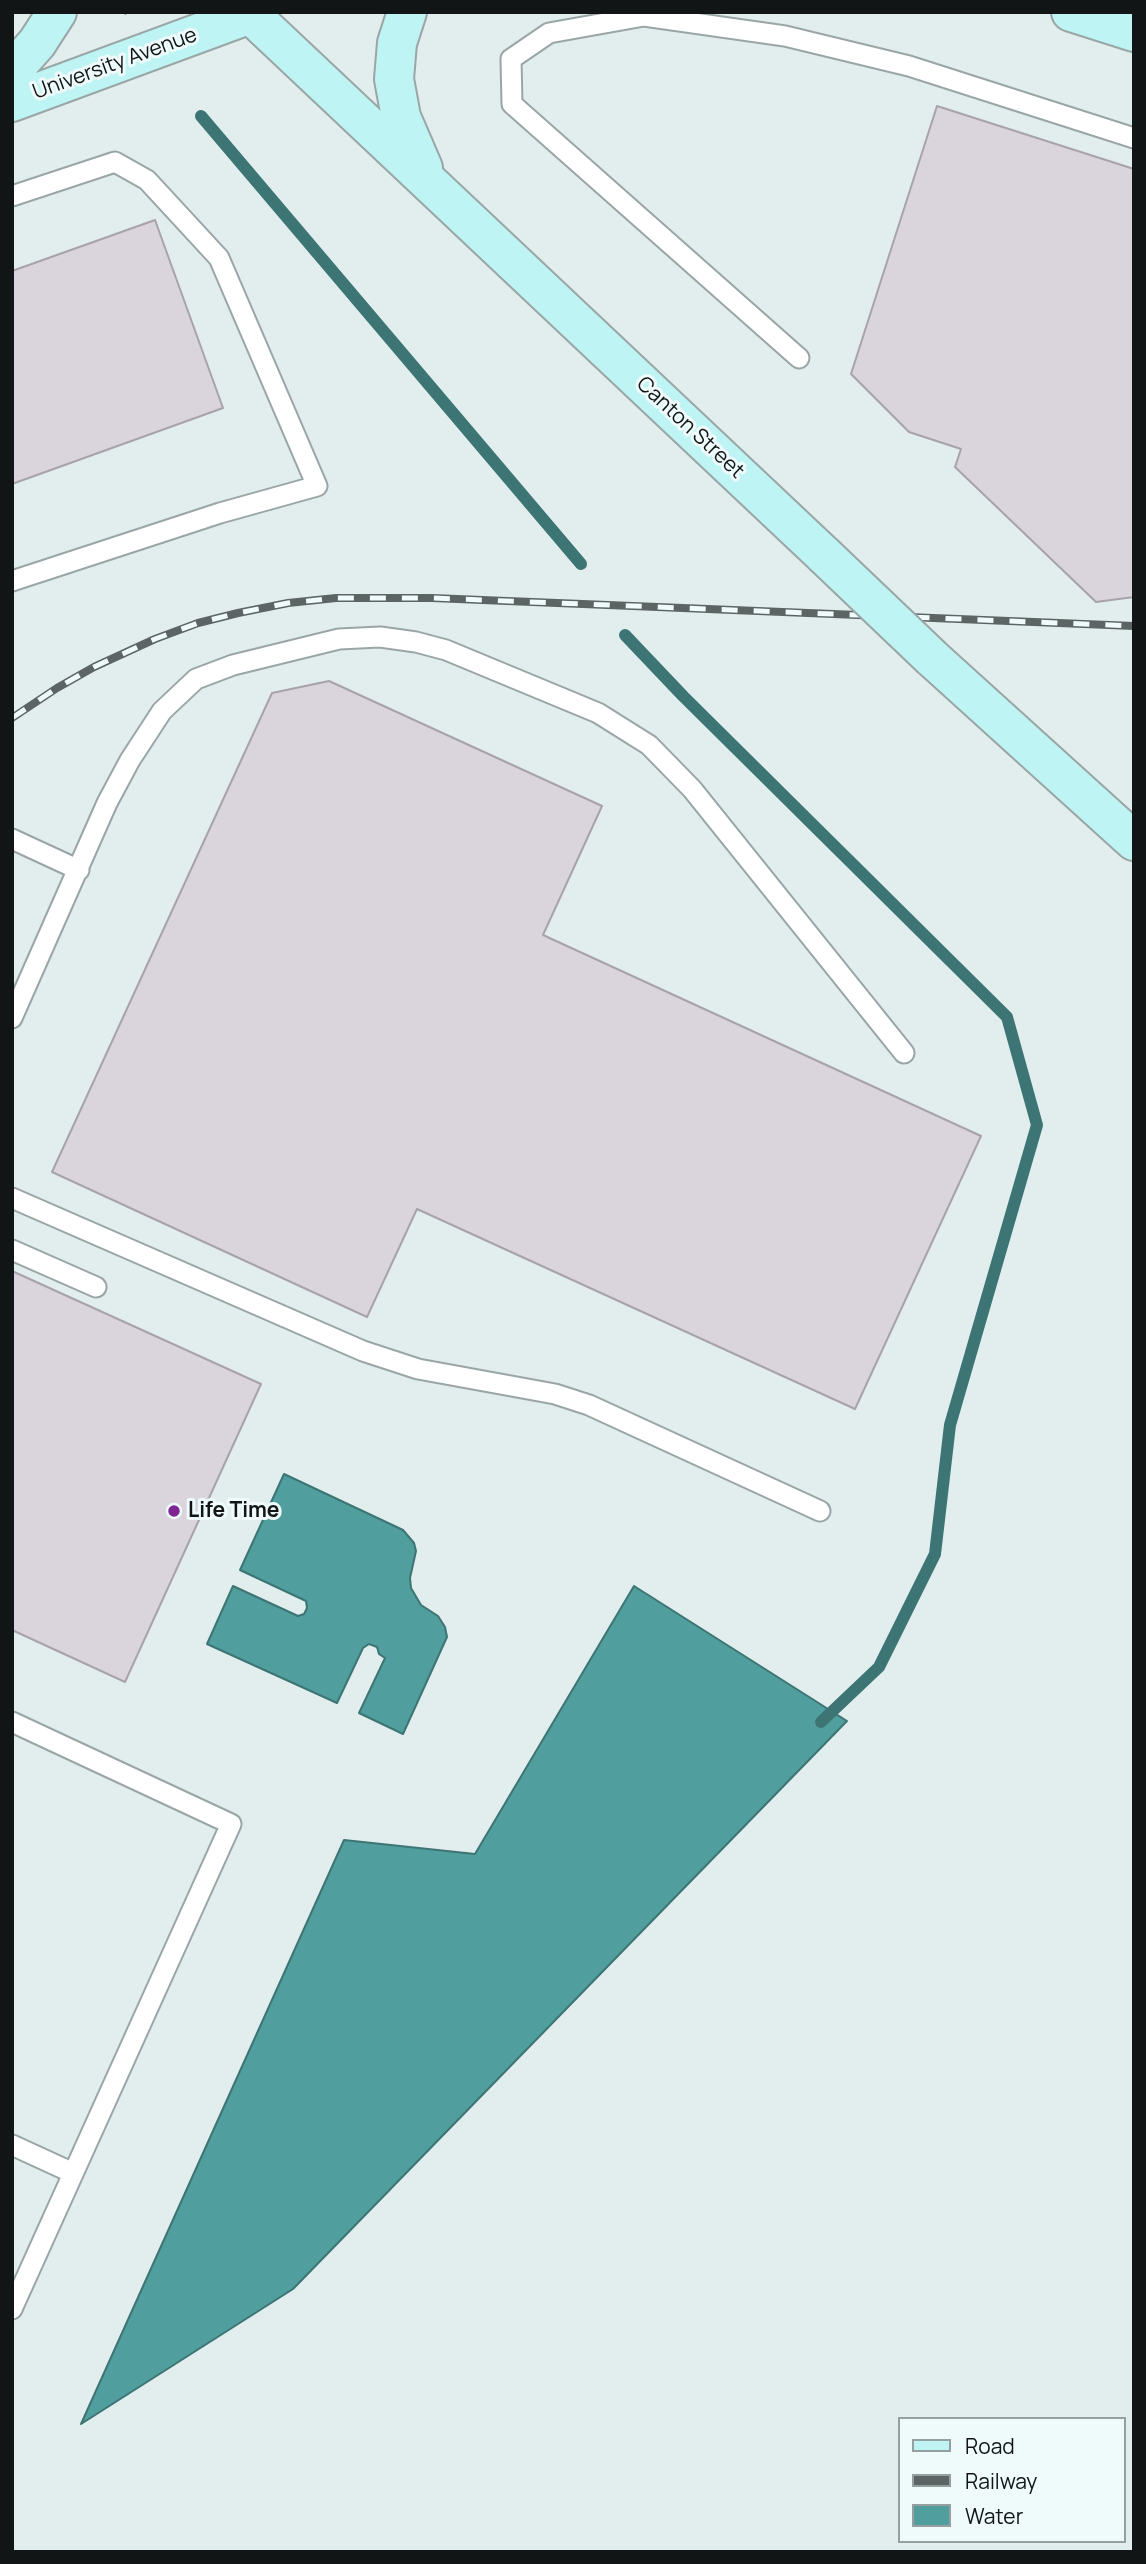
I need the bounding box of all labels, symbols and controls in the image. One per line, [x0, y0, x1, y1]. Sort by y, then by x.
street label: University Avenue [29, 23, 201, 105]
street label: Canton Street [631, 372, 749, 484]
place label: Life Time [188, 1498, 279, 1524]
marker: Life Time [166, 1503, 182, 1519]
legend [898, 2417, 1125, 2543]
text: Road [965, 2432, 1015, 2460]
text: Railway [965, 2467, 1037, 2495]
text: Water [965, 2502, 1023, 2530]

